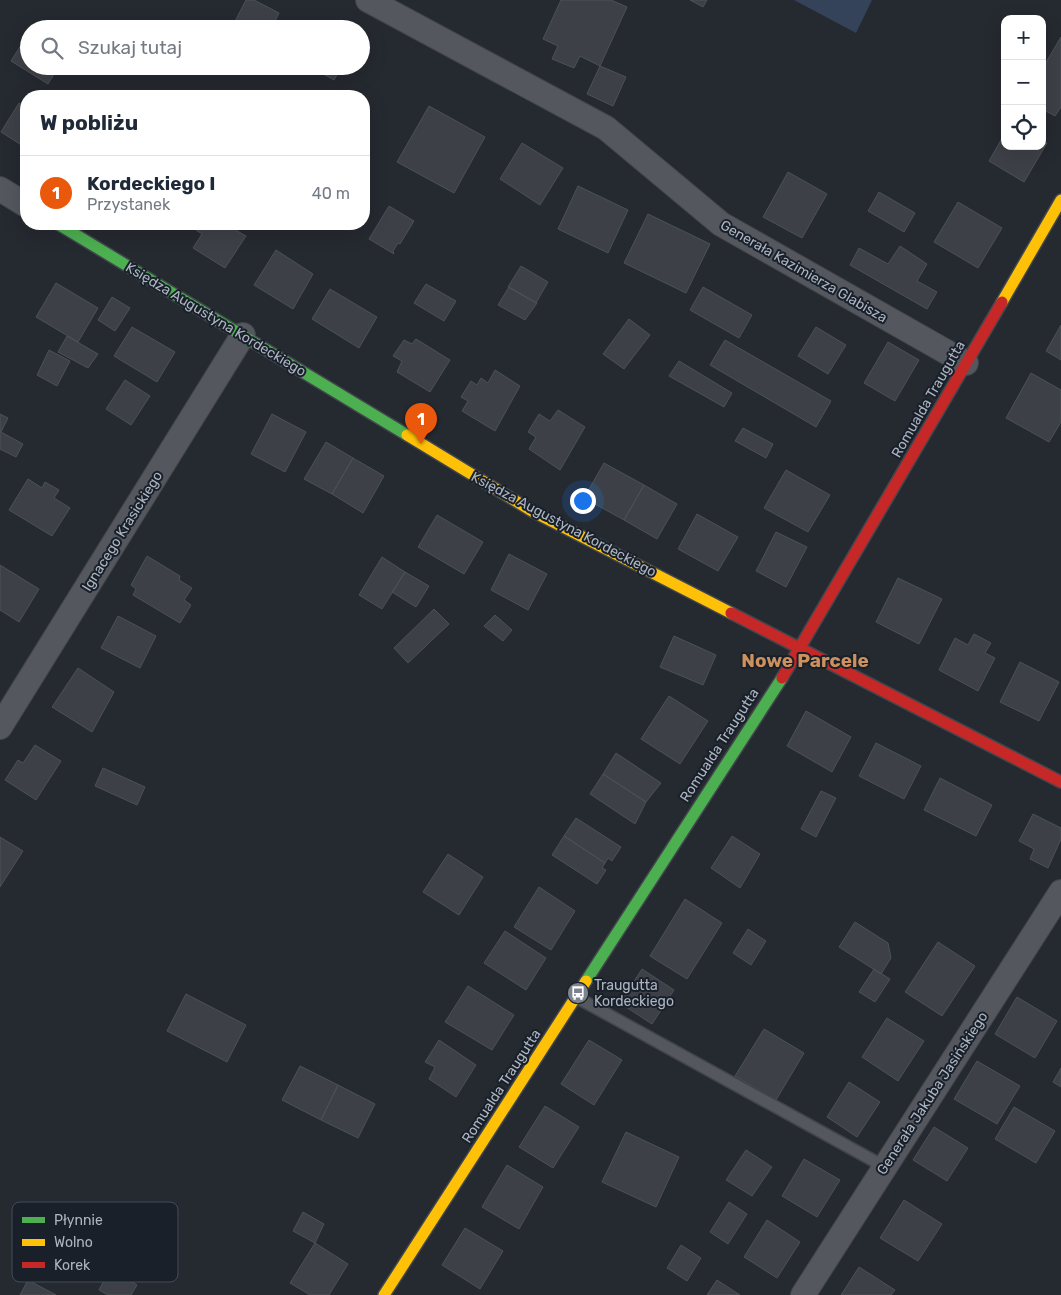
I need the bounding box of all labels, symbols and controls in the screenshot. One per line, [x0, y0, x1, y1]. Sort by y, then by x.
map controls [1001, 15, 1046, 150]
button: + [1001, 15, 1046, 60]
search box [20, 20, 370, 75]
icon: search [38, 34, 66, 62]
text: Szukaj tutaj [78, 36, 182, 59]
button: − [1001, 60, 1046, 105]
button: locate [1001, 105, 1046, 150]
text: W pobliżu [40, 110, 138, 135]
text: Kordeckiego I [87, 172, 215, 195]
text: 1 [52, 184, 60, 203]
text: 40 m [312, 184, 350, 203]
text: Przystanek [87, 195, 170, 214]
street label: Generała Kazimierza Glabisza [717, 217, 890, 326]
street label: Księdza Augustyna Kordeckiego [123, 259, 309, 380]
street label: Romualda Traugutta [888, 338, 969, 461]
pin: 1 [405, 403, 437, 444]
street label: Ignacego Krasickiego [79, 468, 166, 594]
street label: Księdza Augustyna Kordeckiego [468, 468, 659, 581]
your location [570, 488, 596, 514]
district label: Nowe Parcele [741, 649, 869, 672]
street label: Romualda Traugutta [676, 685, 763, 805]
place label: Traugutta Kordeckiego [594, 977, 674, 1010]
bus stop icon: Traugutta Kordeckiego [566, 981, 590, 1005]
street label: Generała Jakuba Jasińskiego [873, 1009, 992, 1178]
street label: Romualda Traugutta [458, 1026, 545, 1146]
legend [12, 1202, 178, 1282]
text: Płynnie [54, 1212, 103, 1229]
text: Wolno [54, 1234, 93, 1251]
text: Korek [54, 1257, 91, 1274]

